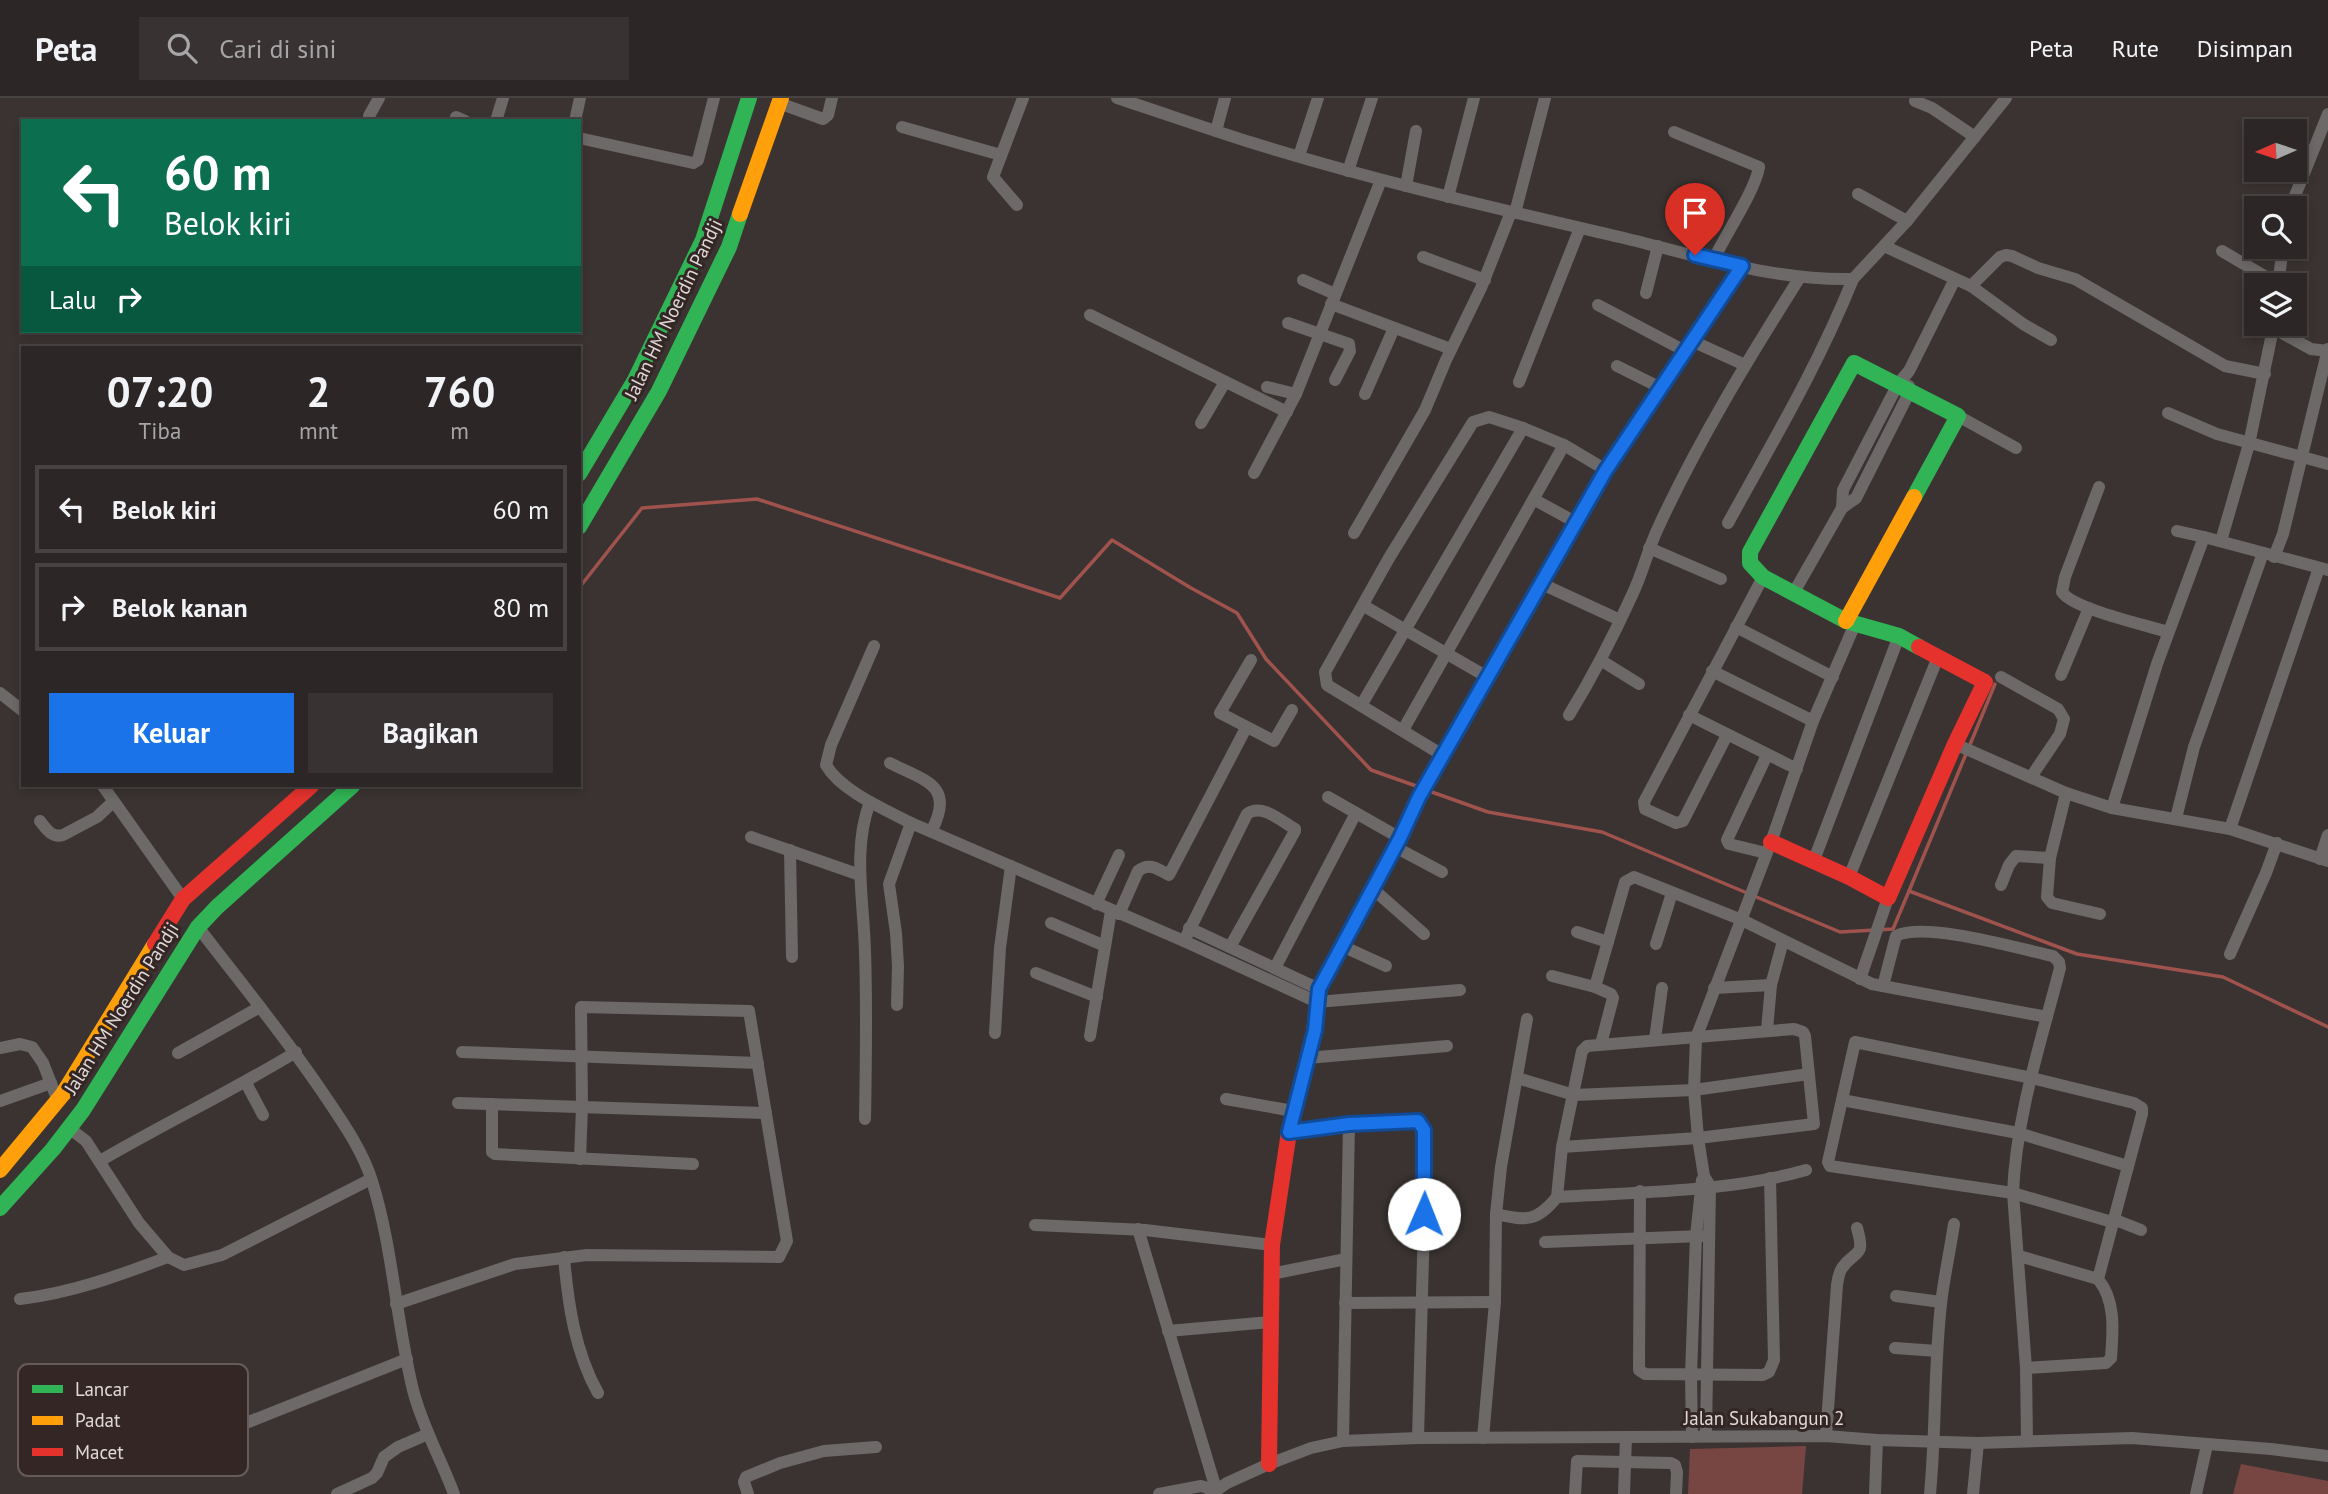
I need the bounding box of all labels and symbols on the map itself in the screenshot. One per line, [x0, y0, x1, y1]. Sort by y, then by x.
north arrow [2244, 119, 2306, 182]
pin [1665, 183, 1725, 255]
street label: Jalan HM Noerdin Pandji [618, 215, 727, 404]
street label: Jalan HM Noerdin Pandji [58, 918, 184, 1099]
position arrow [1387, 1177, 1461, 1251]
legend [18, 1364, 248, 1476]
text: Lancar [75, 1377, 129, 1401]
street label: Jalan Sukabangun 2 [1683, 1406, 1844, 1430]
text: Padat [75, 1408, 121, 1432]
text: Macet [75, 1440, 124, 1464]

